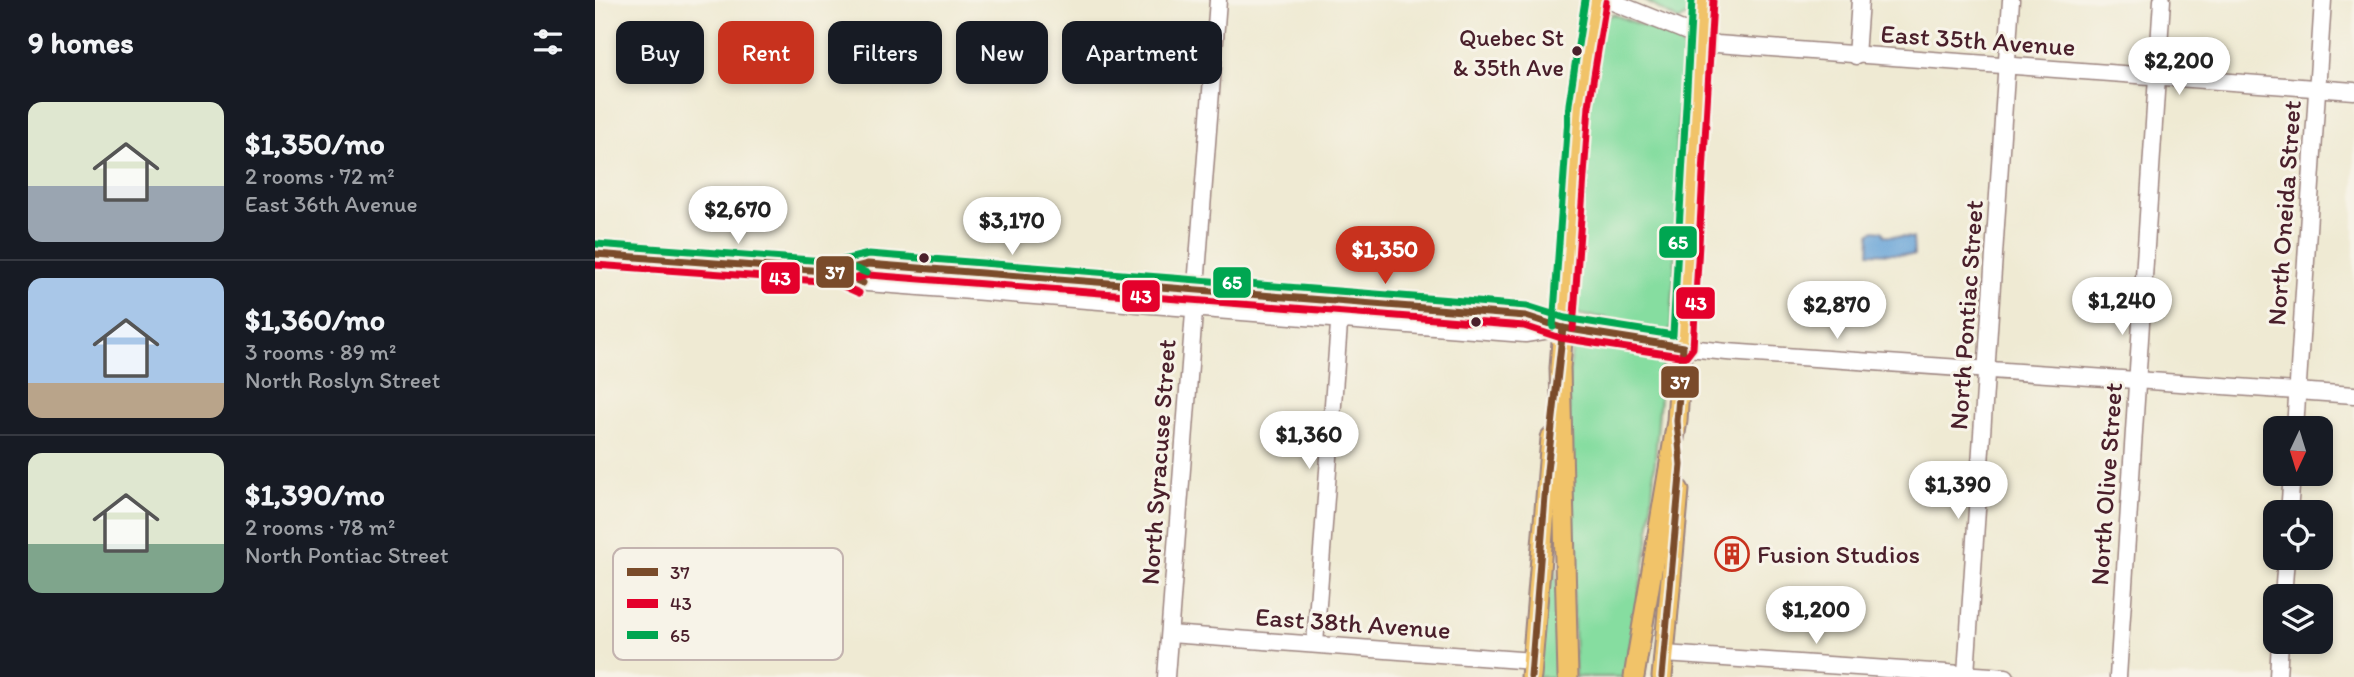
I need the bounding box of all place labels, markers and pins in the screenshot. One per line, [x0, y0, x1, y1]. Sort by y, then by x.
place label: Quebec St & 35th Ave [1453, 23, 1564, 82]
pin: $2,200 [2122, 38, 2236, 97]
marker: Quebec St & 35th Ave [1570, 44, 1584, 58]
pin: $2,670 [681, 187, 795, 246]
pin: $3,170 [955, 198, 1069, 257]
pin: $1,350 [1328, 226, 1442, 286]
unlabelled marker [917, 251, 931, 265]
pin: $1,240 [2065, 278, 2179, 337]
pin: $2,870 [1780, 282, 1894, 341]
unlabelled marker [1469, 315, 1483, 329]
pin: $1,360 [1252, 412, 1366, 471]
pin: $1,390 [1901, 462, 2015, 521]
building icon: Fusion Studios [1713, 535, 1751, 573]
place label: Fusion Studios [1757, 538, 1920, 570]
pin: $1,200 [1759, 586, 1873, 646]

